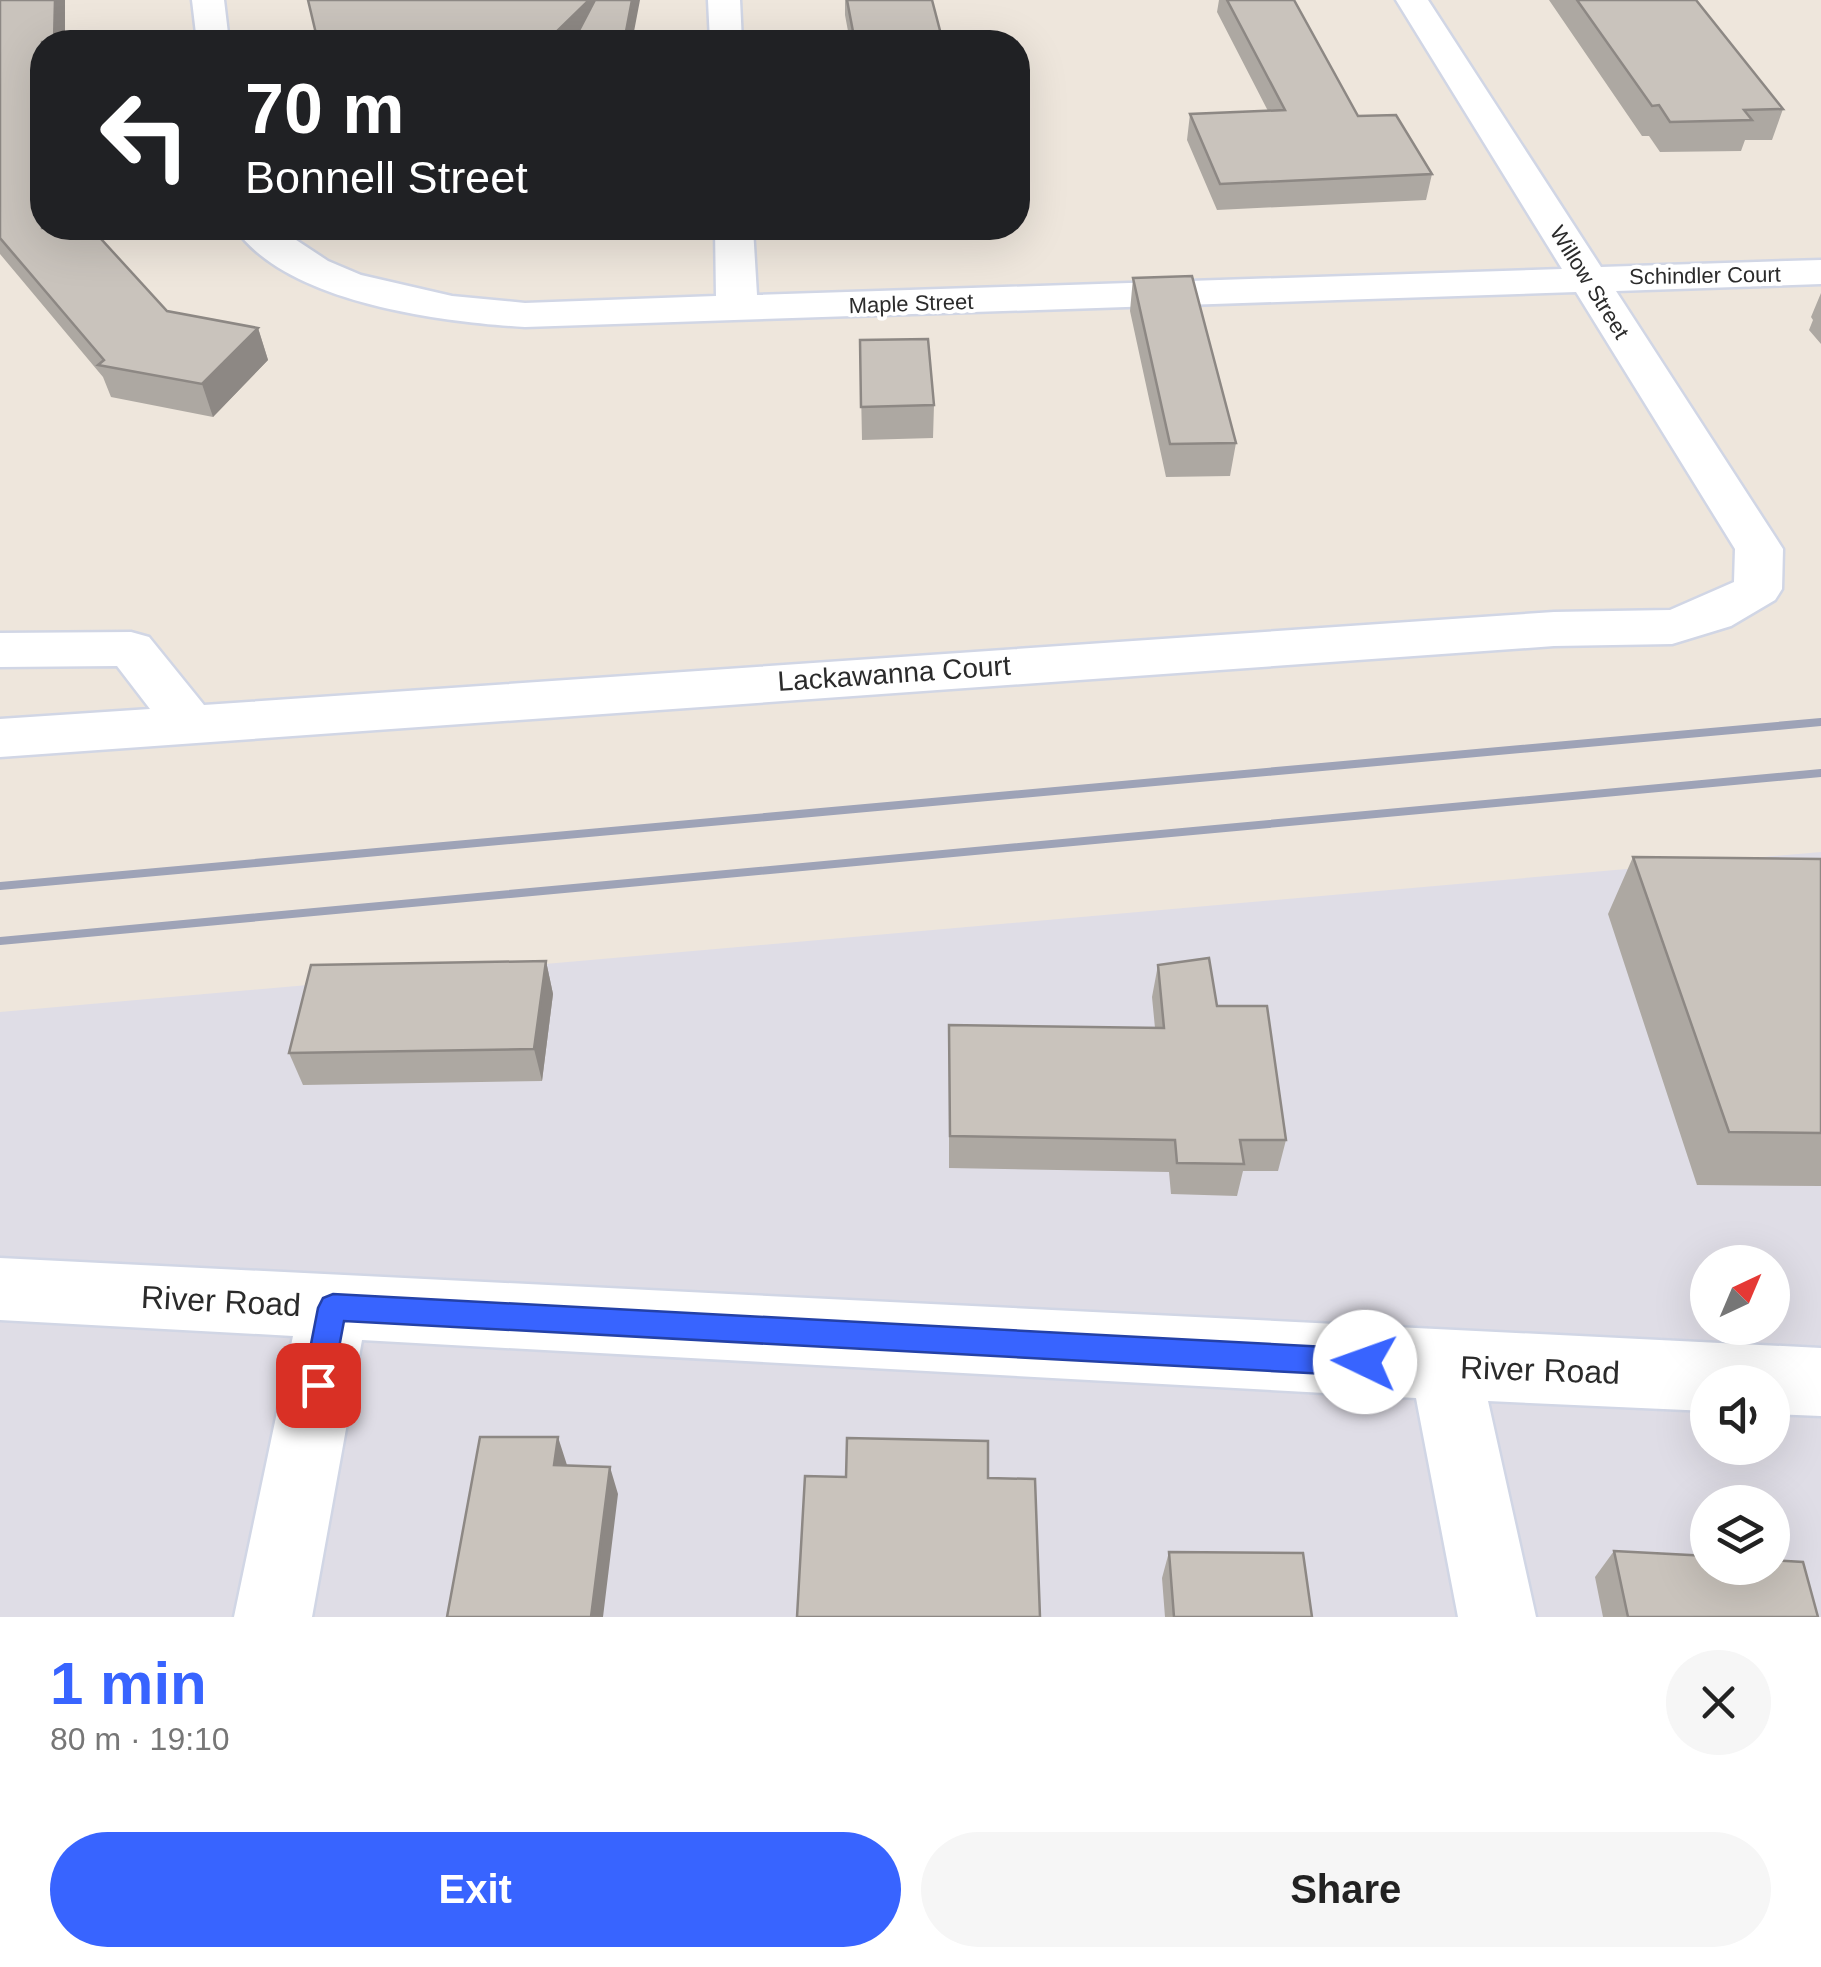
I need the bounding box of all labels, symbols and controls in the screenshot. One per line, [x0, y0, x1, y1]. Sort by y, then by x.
icon: left [80, 70, 210, 200]
text: 70 m [245, 70, 405, 148]
text: Bonnell Street [245, 152, 528, 203]
street label: Willow Street [1545, 221, 1634, 343]
street label: Schindler Court [1629, 262, 1781, 289]
street label: Maple Street [848, 289, 974, 318]
street label: Lackawanna Court [776, 650, 1012, 697]
north arrow [1690, 1245, 1790, 1345]
map controls [1690, 1245, 1790, 1585]
street label: River Road [140, 1279, 302, 1323]
position arrow [1313, 1310, 1417, 1414]
pin [276, 1343, 361, 1428]
street label: River Road [1459, 1349, 1621, 1391]
icon: arrive [291, 1358, 346, 1413]
button: sound [1690, 1365, 1790, 1465]
button: layers [1690, 1485, 1790, 1585]
text: 1 min [50, 1650, 207, 1717]
button: close [1666, 1650, 1771, 1755]
text: 80 m · 19:10 [50, 1721, 230, 1757]
button: Exit [50, 1832, 901, 1947]
button: Share [921, 1832, 1771, 1947]

